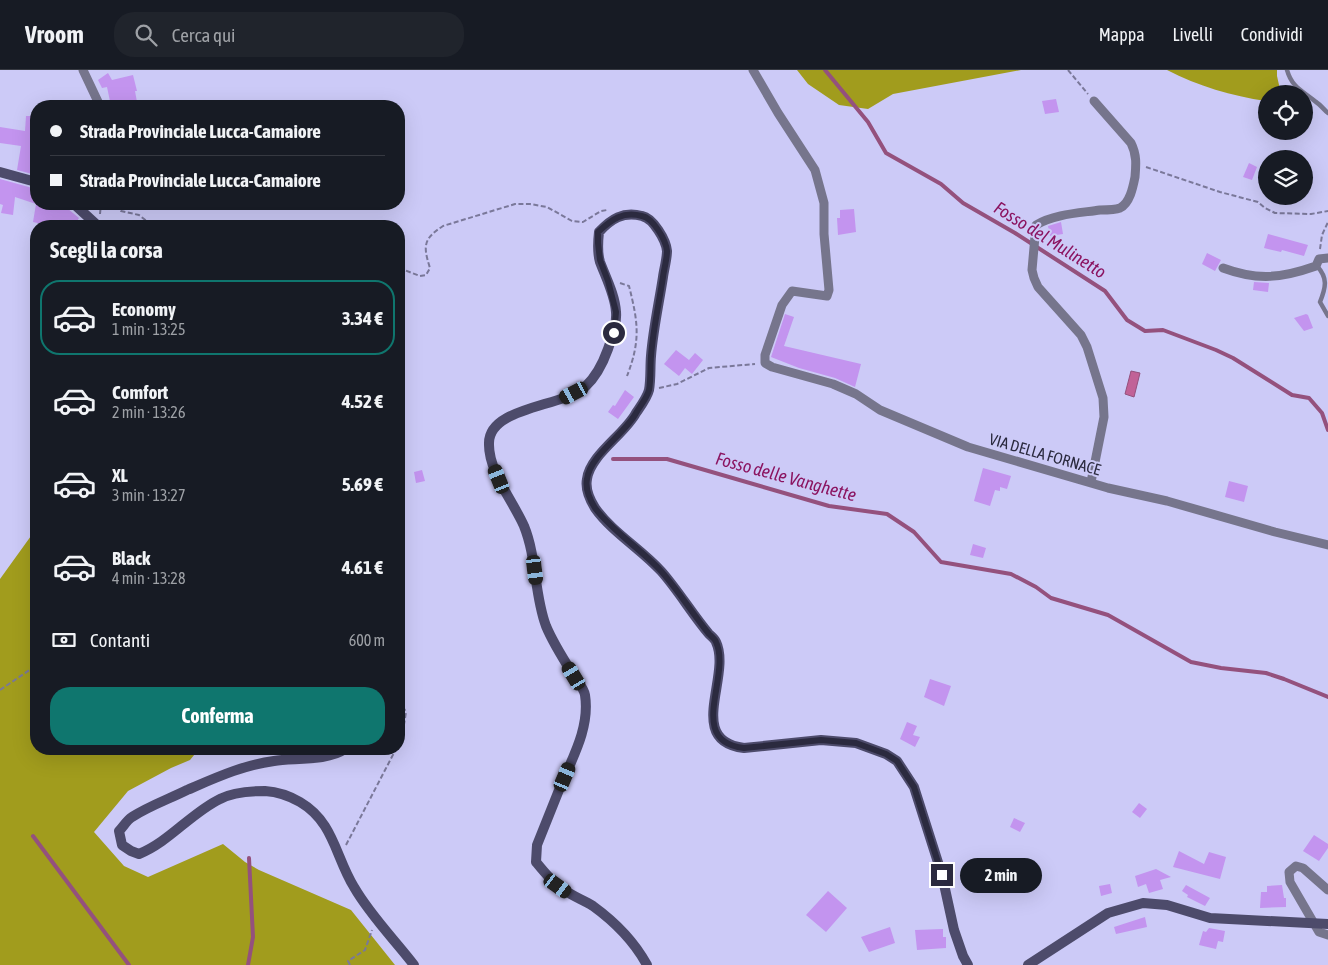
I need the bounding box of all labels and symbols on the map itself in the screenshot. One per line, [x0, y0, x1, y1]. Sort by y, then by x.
water label: Fosso del Mulinetto [990, 197, 1110, 282]
route start [603, 322, 625, 344]
car [557, 379, 590, 407]
street label: VIA DELLA FORNACE [987, 429, 1103, 479]
water label: Fosso delle Vanghette [714, 448, 859, 505]
car [486, 462, 511, 496]
car [525, 554, 544, 586]
car [559, 659, 588, 693]
car [552, 760, 577, 794]
callout: 2 min [960, 858, 1042, 892]
route end [931, 864, 953, 886]
car [541, 871, 574, 901]

